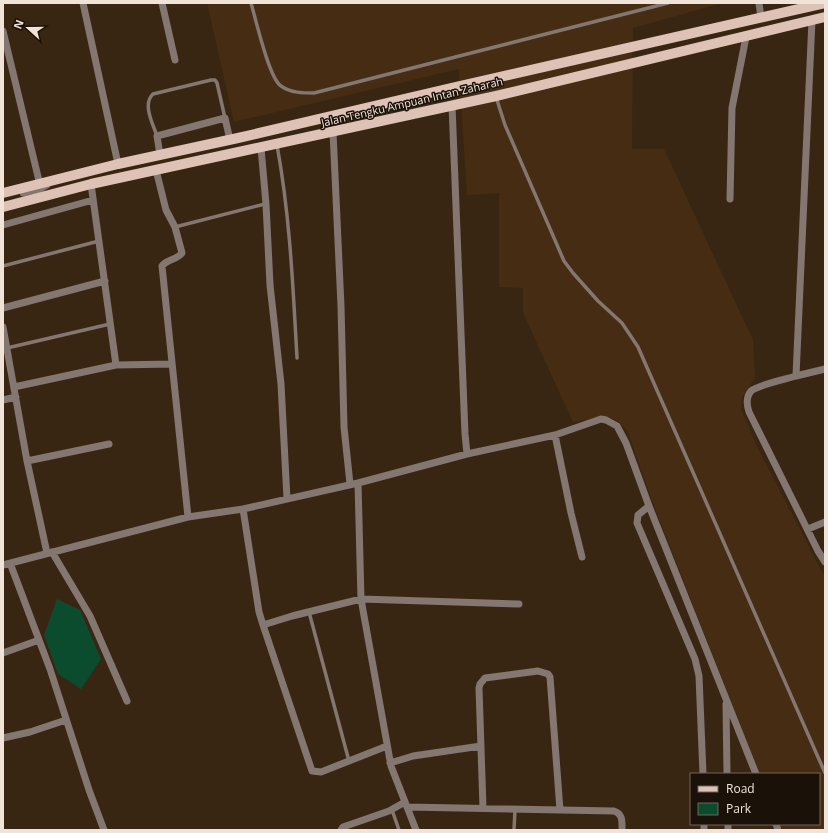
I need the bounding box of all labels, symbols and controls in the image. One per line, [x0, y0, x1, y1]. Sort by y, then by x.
north arrow [8, 8, 48, 48]
text: N [10, 17, 27, 31]
street label: Jalan Tengku Ampuan Intan Zaharah [318, 73, 504, 130]
legend [690, 773, 820, 825]
text: Road [726, 780, 755, 797]
text: Park [726, 800, 752, 817]

